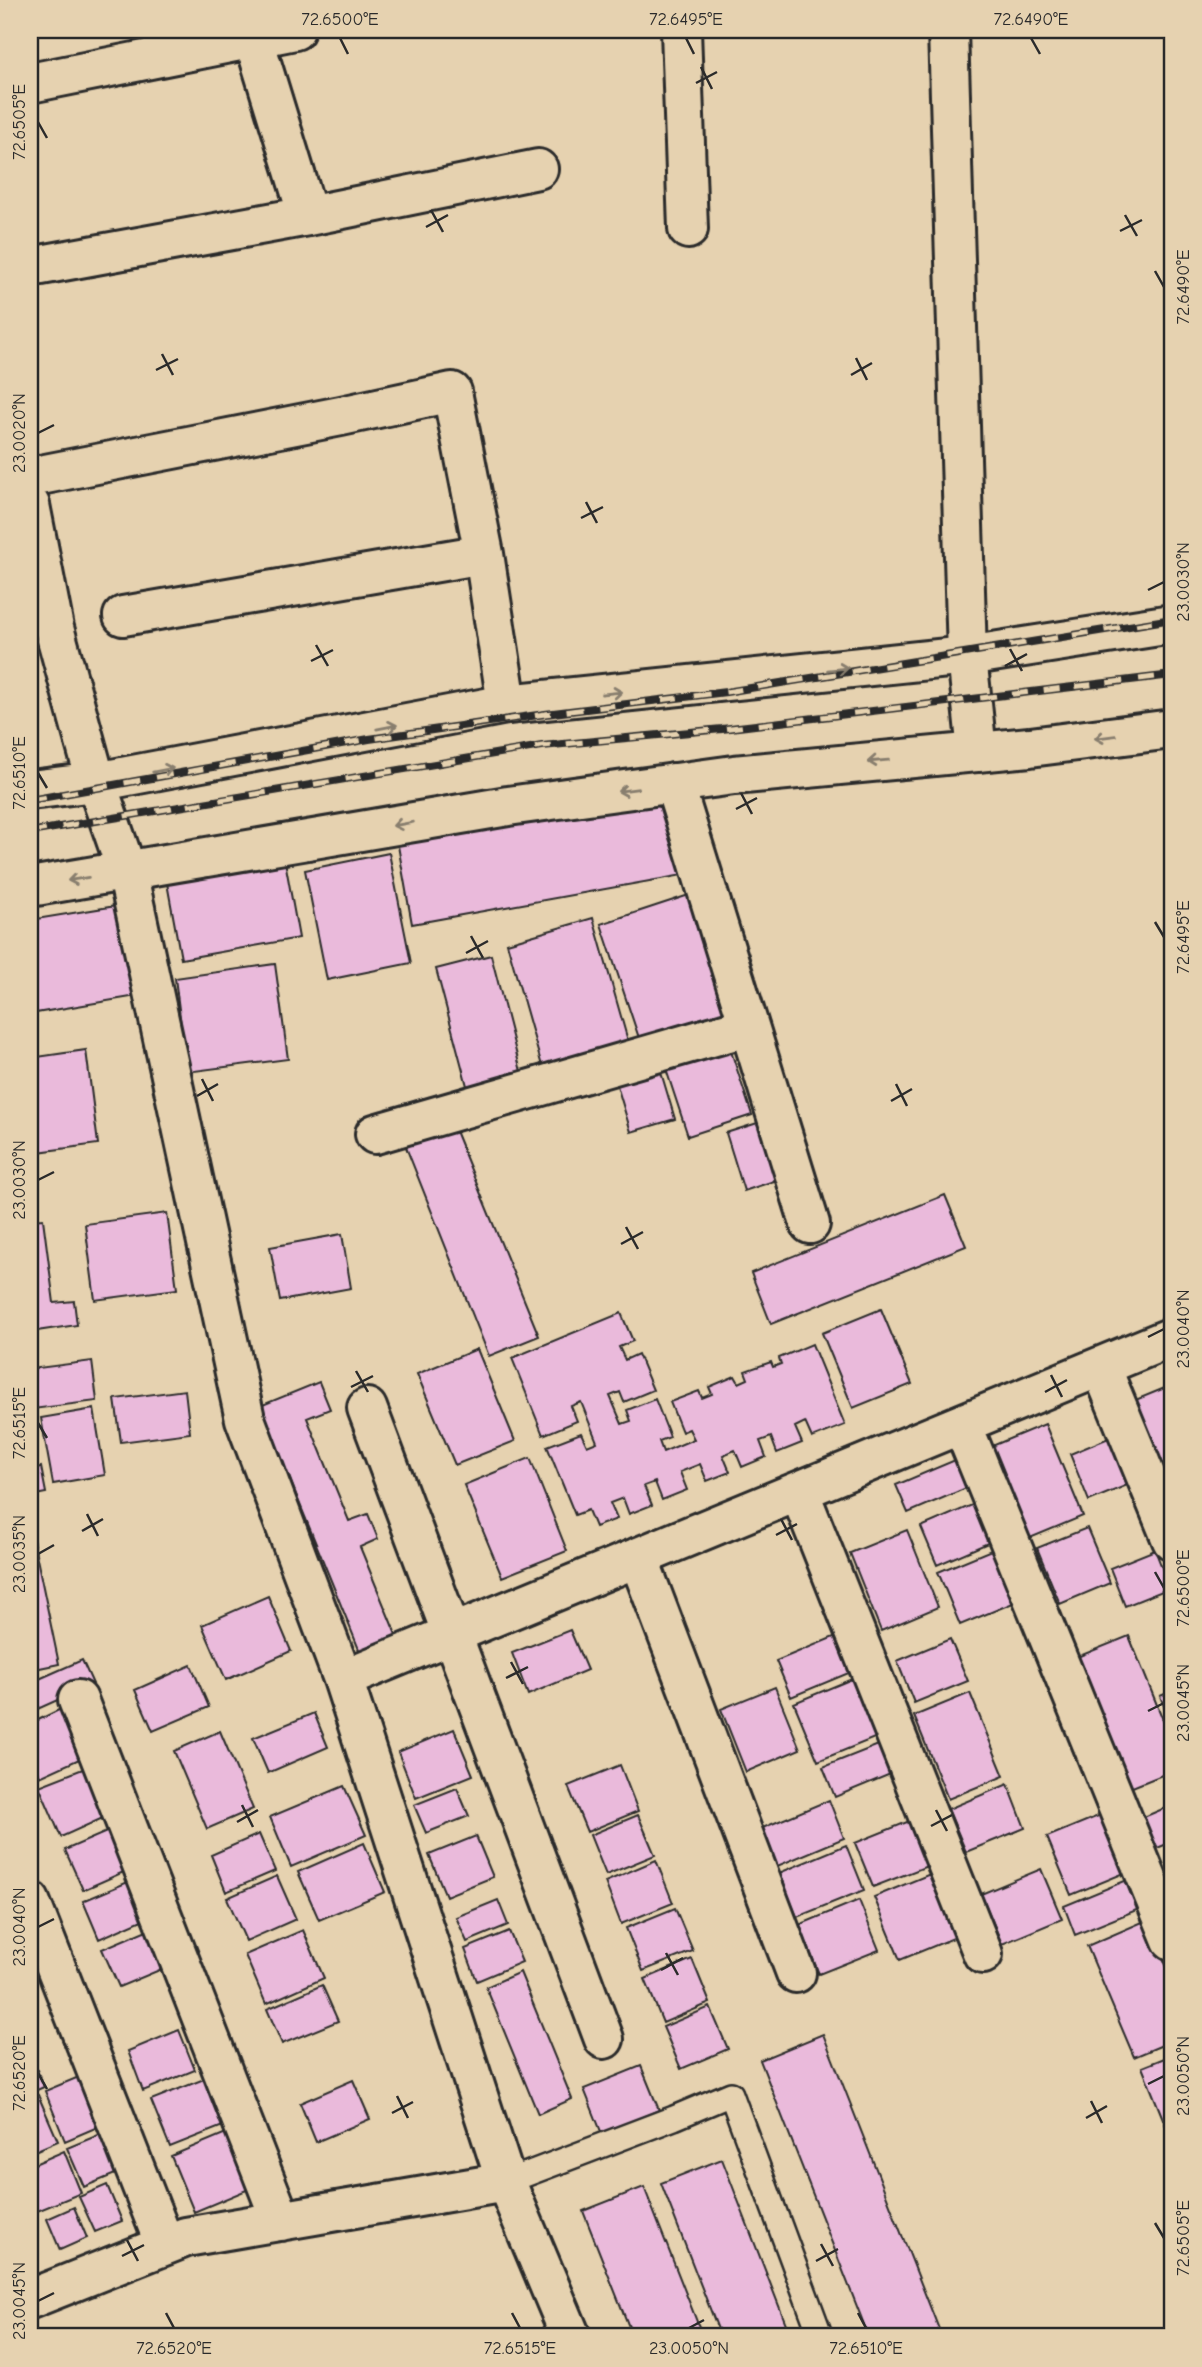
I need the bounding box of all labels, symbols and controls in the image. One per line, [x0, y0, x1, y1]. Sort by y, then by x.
text: 72.6500°E [301, 9, 379, 30]
text: 72.6495°E [649, 9, 723, 30]
text: 72.6490°E [994, 9, 1069, 30]
text: 72.6505°E [9, 84, 30, 160]
text: 72.6490°E [1173, 249, 1194, 324]
text: 23.0020°N [9, 393, 30, 473]
text: 23.0030°N [1173, 542, 1194, 622]
one-way arrow [826, 662, 849, 675]
one-way arrow [600, 686, 622, 699]
one-way arrow [375, 720, 398, 733]
one-way arrow [1094, 731, 1116, 744]
text: 72.6510°E [9, 736, 30, 810]
one-way arrow [868, 755, 890, 768]
one-way arrow [151, 762, 174, 776]
one-way arrow [617, 783, 640, 796]
one-way arrow [392, 818, 415, 831]
one-way arrow [67, 873, 90, 886]
text: 72.6495°E [1173, 900, 1194, 974]
text: 23.0030°N [9, 1140, 30, 1220]
text: 23.0040°N [1173, 1289, 1194, 1369]
text: 72.6515°E [9, 1387, 30, 1459]
text: 23.0035°N [9, 1515, 30, 1593]
text: 72.6500°E [1173, 1549, 1194, 1627]
text: 23.0045°N [1173, 1664, 1194, 1742]
text: 23.0040°N [9, 1887, 30, 1967]
text: 72.6520°E [9, 2035, 30, 2111]
text: 23.0050°N [1173, 2036, 1194, 2116]
text: 72.6505°E [1173, 2200, 1194, 2276]
text: 23.0045°N [9, 2262, 30, 2340]
text: 72.6520°E [136, 2338, 212, 2359]
text: 72.6515°E [484, 2338, 556, 2359]
text: 23.0050°N [649, 2338, 729, 2359]
text: 72.6510°E [829, 2338, 903, 2359]

